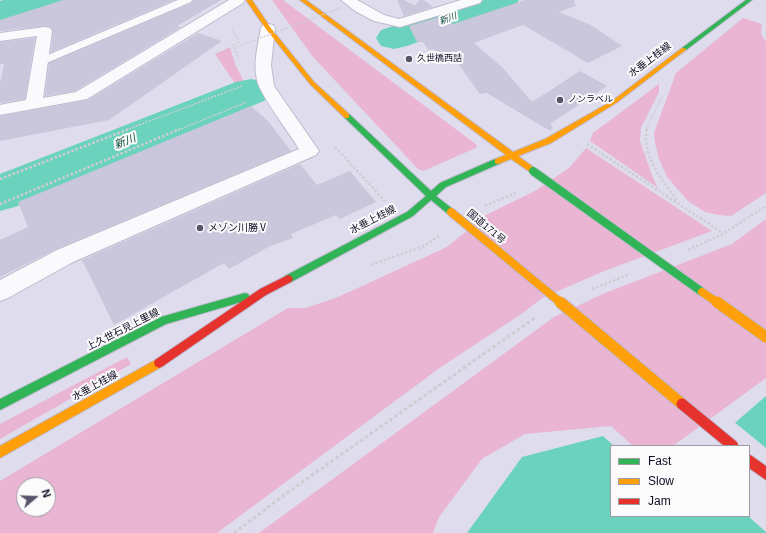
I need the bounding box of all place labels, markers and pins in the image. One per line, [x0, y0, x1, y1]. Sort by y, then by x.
marker: 久世橋西詰 [404, 54, 414, 64]
place label: 久世橋西詰 [417, 54, 462, 64]
marker: ノンラベル [555, 95, 565, 105]
place label: ノンラベル [568, 95, 613, 105]
place label: メゾン川勝Ⅴ [208, 222, 268, 234]
marker: メゾン川勝Ⅴ [195, 223, 205, 233]

